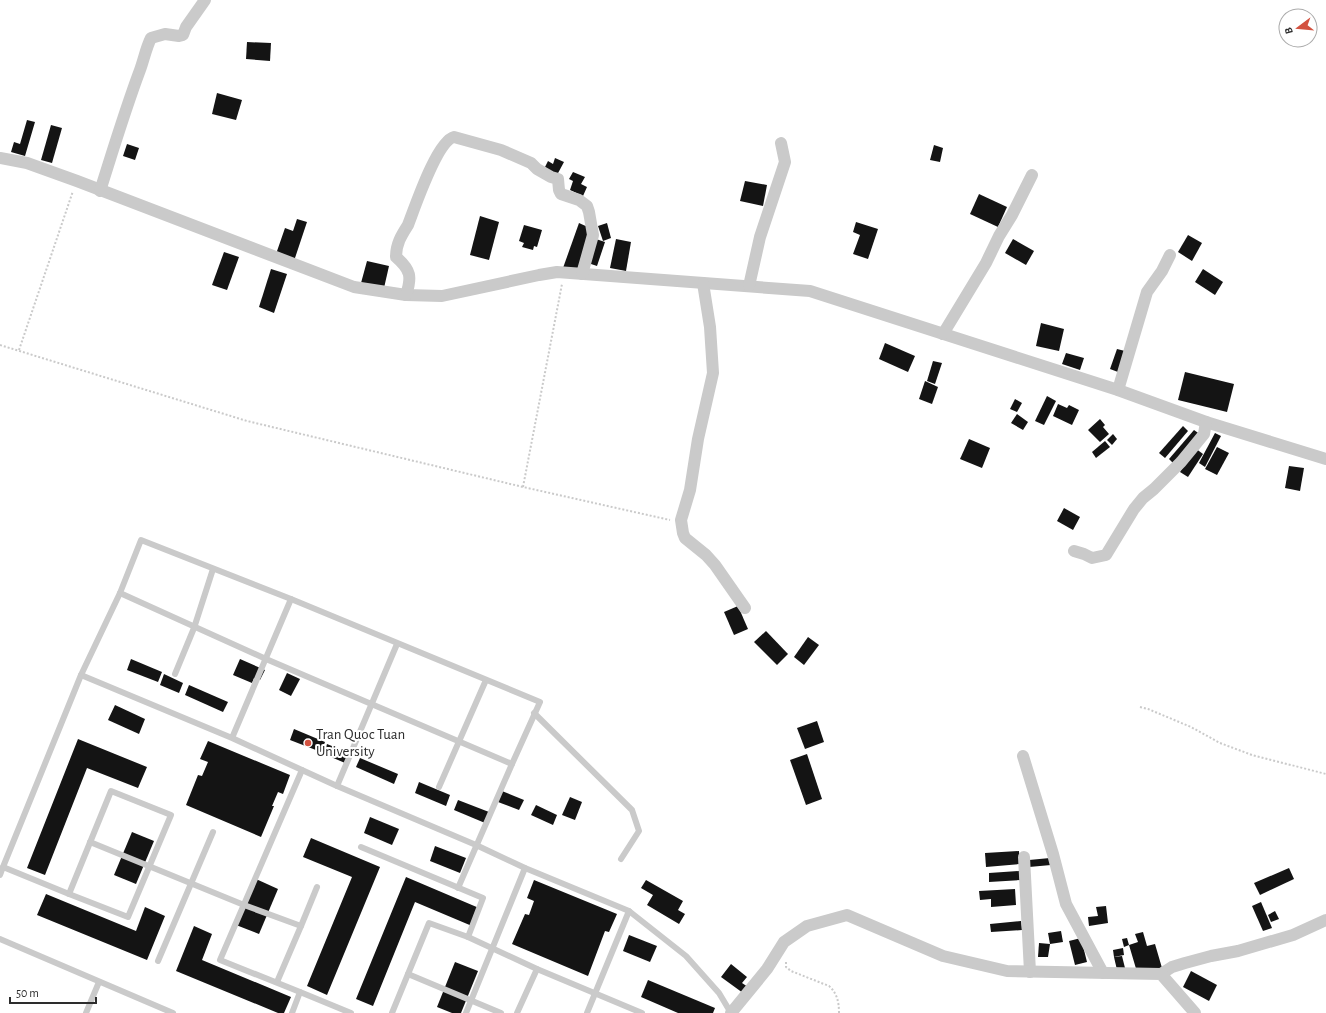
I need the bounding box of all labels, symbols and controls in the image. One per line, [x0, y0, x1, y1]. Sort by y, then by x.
north arrow [1278, 8, 1318, 48]
text: B [1283, 25, 1295, 35]
place label: Tran Quoc Tuan University [316, 727, 405, 759]
marker: Tran Quoc Tuan University [303, 738, 313, 748]
scale bar [10, 979, 96, 1005]
text: 50 m [16, 987, 39, 999]

